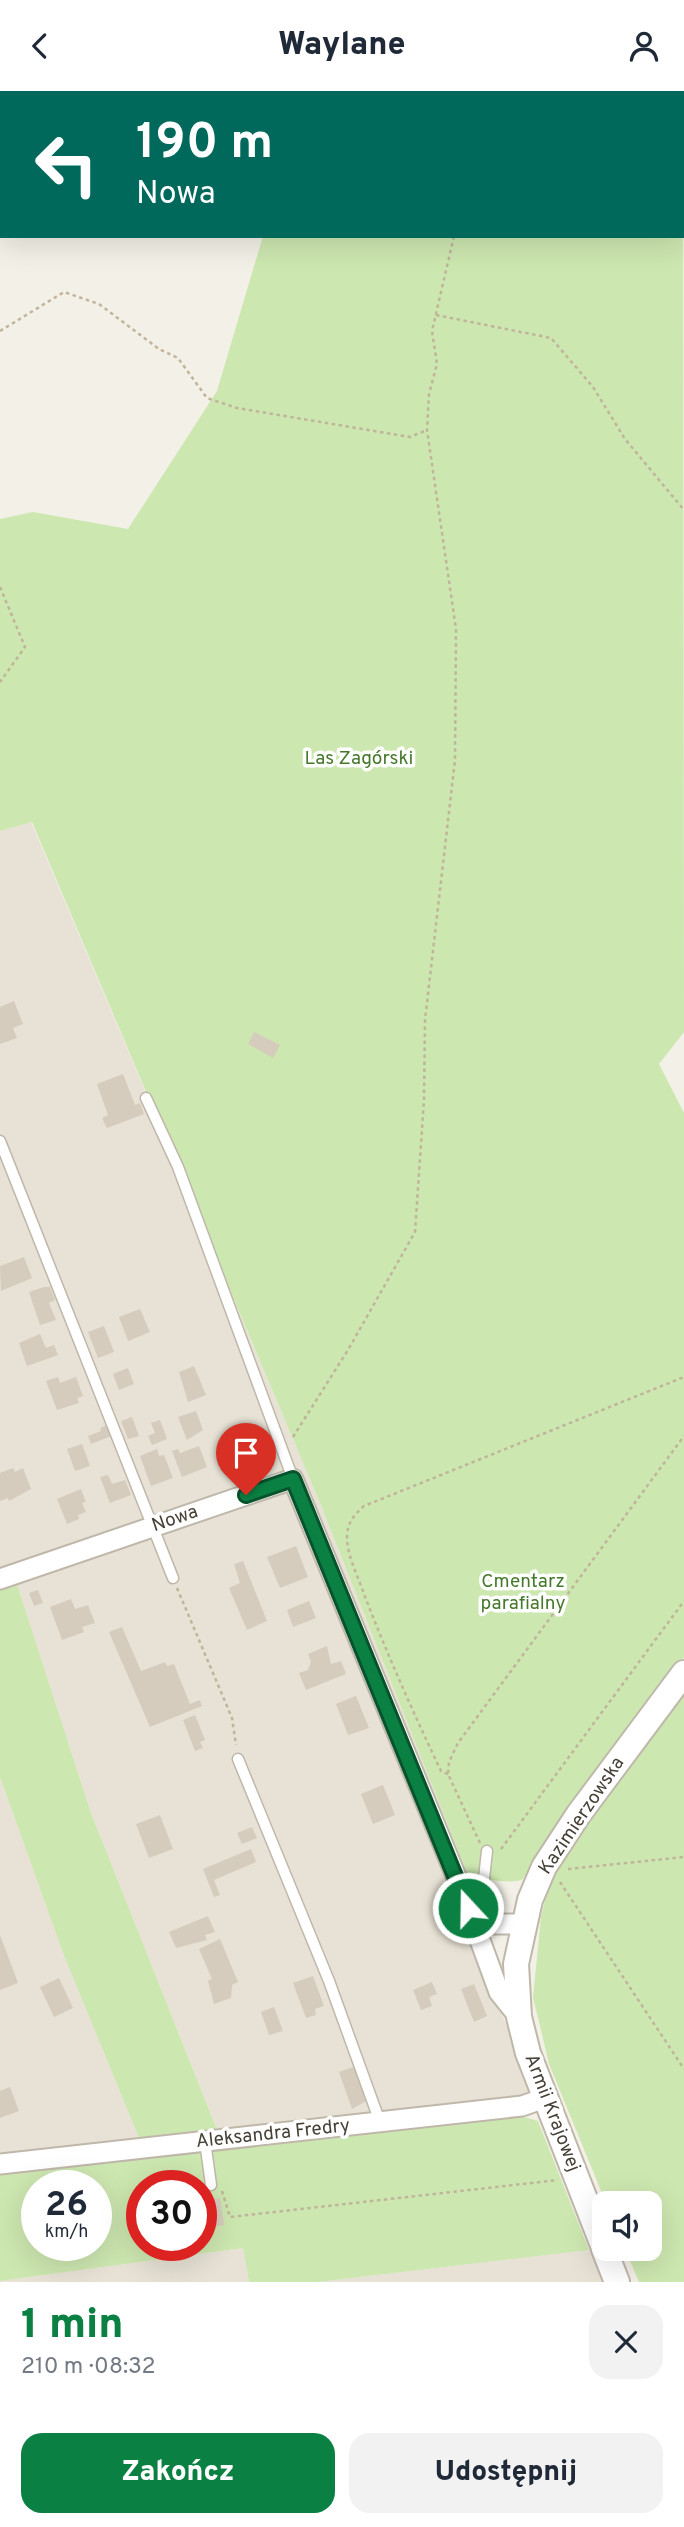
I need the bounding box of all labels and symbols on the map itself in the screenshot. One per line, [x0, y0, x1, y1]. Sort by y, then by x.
park label: Las Zagórski [305, 747, 413, 771]
pin [216, 1423, 276, 1495]
street label: Nowa [149, 1500, 201, 1538]
park label: Cmentarz parafialny [480, 1570, 566, 1616]
street label: Kazimierzowska [534, 1752, 630, 1880]
position arrow [431, 1871, 505, 1945]
street label: Armii Krajowej [519, 2051, 585, 2175]
street label: Aleksandra Fredry [195, 2114, 351, 2154]
speed limit sign: 30 [126, 2170, 217, 2261]

